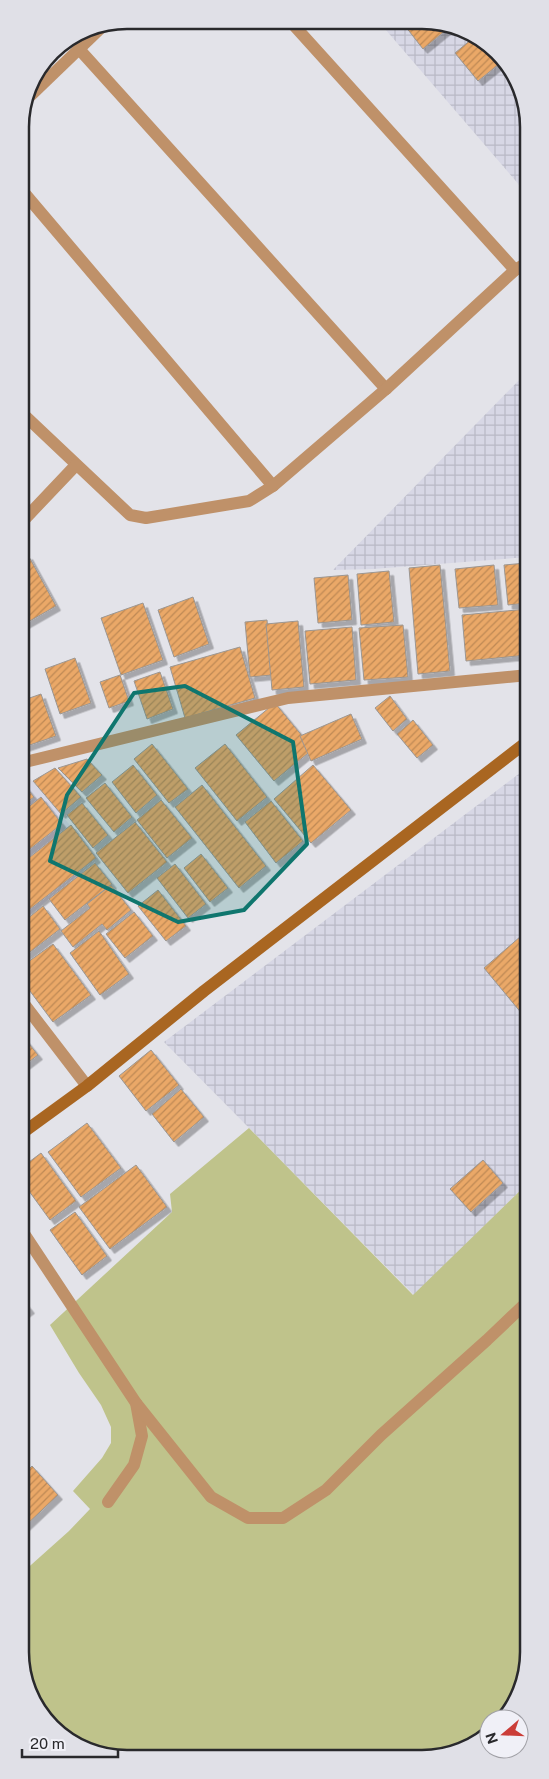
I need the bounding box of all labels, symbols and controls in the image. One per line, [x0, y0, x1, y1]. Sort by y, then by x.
north arrow [479, 1709, 529, 1759]
scale bar [22, 1726, 119, 1758]
text: N [482, 1730, 501, 1746]
text: 20 m [30, 1735, 65, 1752]

